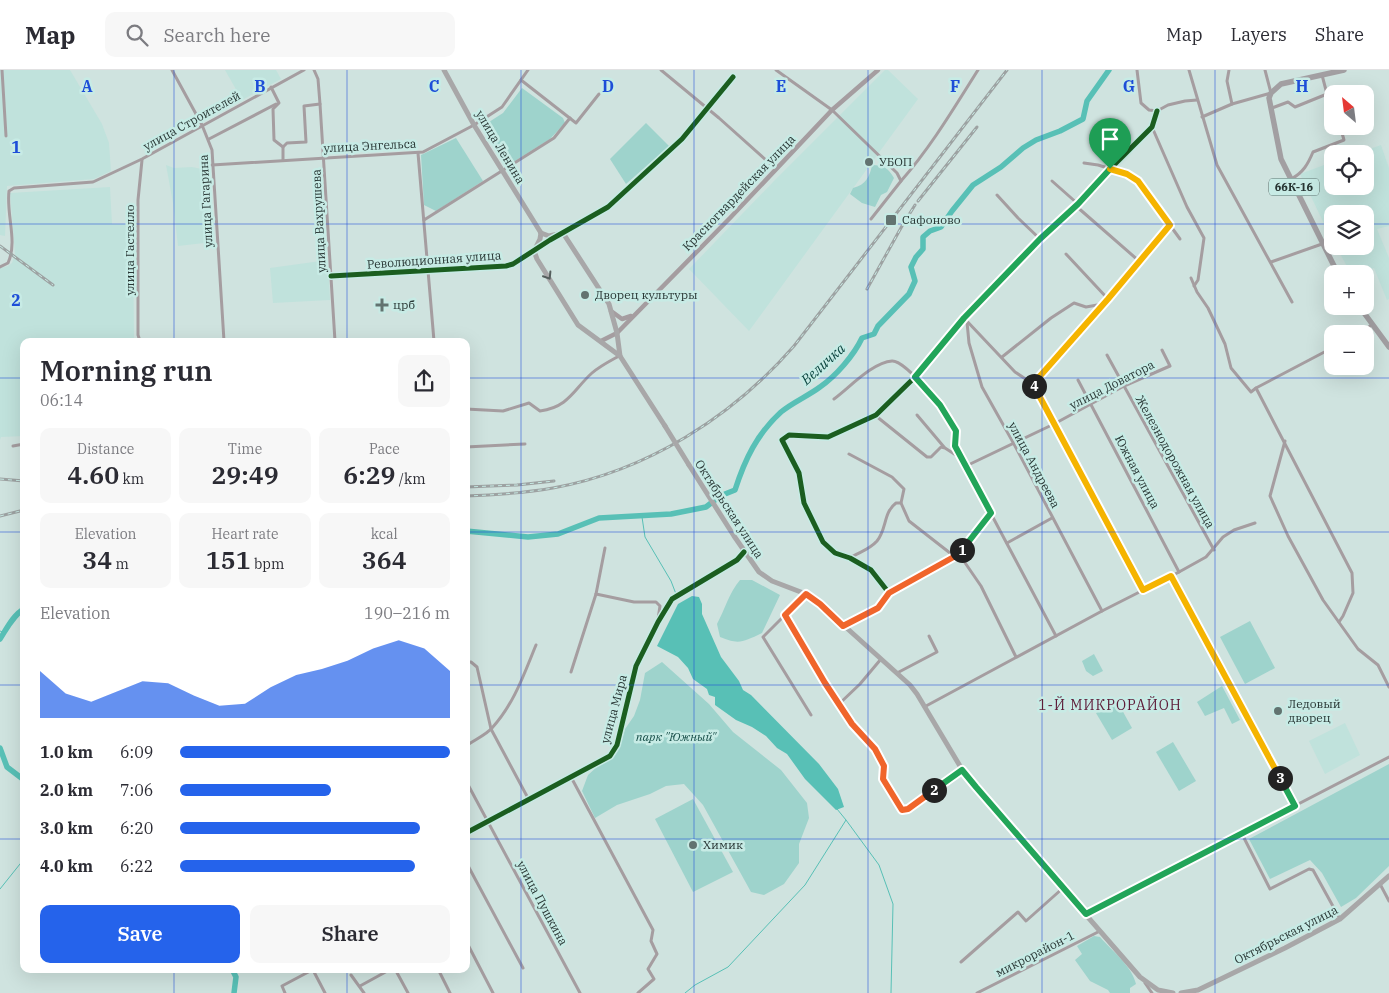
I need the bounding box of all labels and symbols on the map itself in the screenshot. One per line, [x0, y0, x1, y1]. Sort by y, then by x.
text: A [81, 76, 93, 96]
text: B [254, 76, 266, 96]
text: C [429, 76, 439, 96]
text: D [602, 76, 614, 96]
text: E [776, 76, 786, 96]
text: F [950, 76, 960, 96]
text: G [1123, 76, 1135, 96]
text: H [1296, 76, 1309, 96]
north arrow [1324, 85, 1374, 135]
street label: улица Строителей [141, 88, 243, 154]
street label: улица Ленина [473, 107, 529, 187]
pin [1089, 118, 1131, 169]
street label: Красногвардейская улица [679, 131, 798, 254]
street label: улица Энгельса [323, 136, 417, 155]
text: 1 [11, 137, 21, 157]
street label: улица Гагарина [196, 154, 215, 248]
place label: УБОП [879, 154, 912, 169]
marker: УБОП [863, 156, 875, 168]
street label: улица Вахрушева [308, 168, 329, 273]
road number: 66К-16 [1269, 178, 1319, 195]
street label: улица Гастелло [122, 204, 137, 296]
place label: Сафоново [902, 212, 961, 227]
marker: Сафоново [884, 213, 898, 227]
street label: Революционная улица [366, 247, 502, 272]
one-way arrow [541, 271, 551, 280]
place label: Дворец культуры [595, 287, 698, 302]
marker: Дворец культуры [579, 289, 591, 301]
text: 2 [11, 290, 21, 310]
place label: црб [393, 297, 415, 312]
marker: црб [375, 298, 389, 312]
water label: Величка [797, 339, 849, 389]
street label: улица Доватора [1067, 356, 1157, 412]
pin: 4 [1022, 374, 1046, 398]
street label: Железнодорожная улица [1133, 393, 1218, 531]
street label: улица Андреева [1005, 419, 1064, 511]
street label: Южная улица [1112, 432, 1163, 511]
street label: Октябрьская улица [692, 457, 767, 561]
pin: 1 [950, 538, 974, 562]
street label: улица Мира [597, 672, 630, 745]
district label: 1-Й МИКРОРАЙОН [1038, 696, 1182, 714]
place label: Ледовый дворец [1288, 696, 1341, 725]
marker: Ледовый дворец [1272, 705, 1284, 717]
park label: парк "Южный" [636, 729, 718, 744]
pin: 3 [1268, 766, 1292, 790]
pin: 2 [922, 778, 946, 802]
place label: Химик [703, 837, 743, 852]
marker: Химик [687, 839, 699, 851]
street label: улица Пушкина [514, 858, 571, 948]
street label: Октябрьская улица [1231, 902, 1341, 967]
street label: микрорайон-1 [993, 927, 1077, 980]

